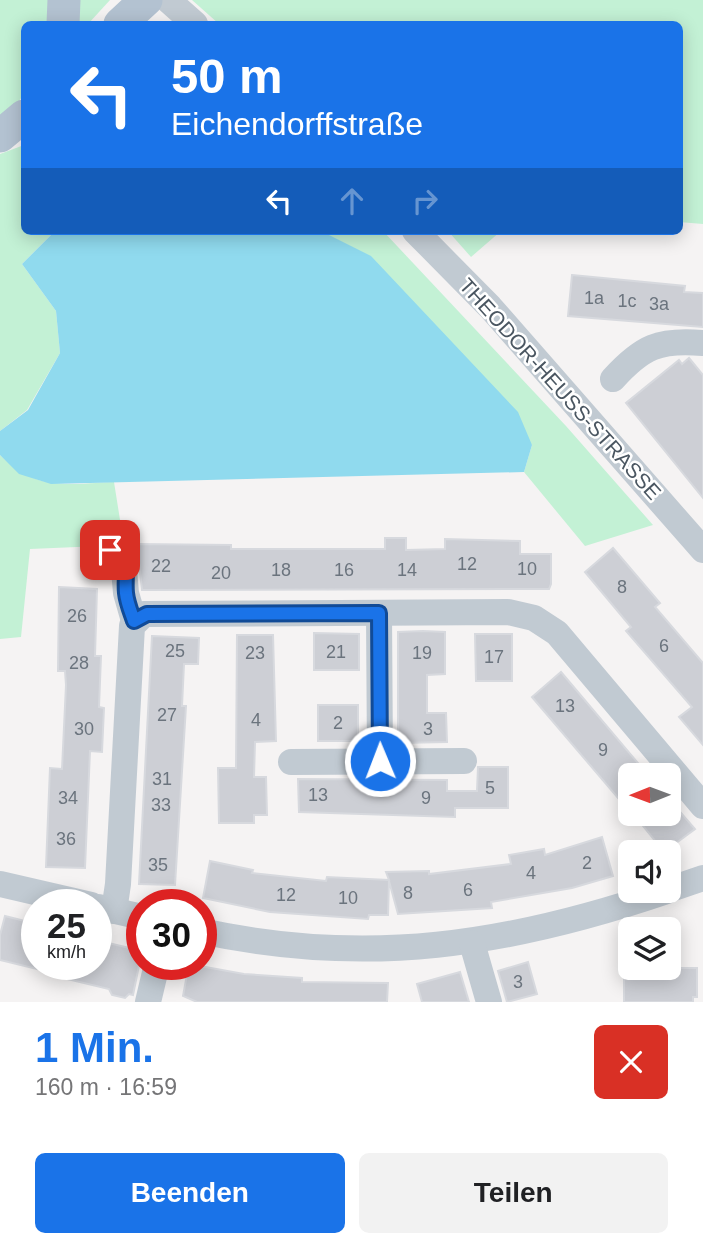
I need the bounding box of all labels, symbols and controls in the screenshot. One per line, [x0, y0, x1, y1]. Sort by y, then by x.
icon: left [56, 49, 147, 140]
text: 50 m [171, 49, 283, 103]
text: Eichendorffstraße [171, 106, 423, 142]
icon: left [260, 182, 298, 220]
icon: ahead [333, 182, 371, 220]
icon: right [406, 182, 444, 220]
street label: THEODOR-HEUSS-STRASSE [455, 273, 666, 504]
house number: 1a [584, 288, 605, 308]
house number: 1c [617, 291, 637, 311]
house number: 3a [649, 294, 670, 314]
pin [80, 520, 140, 580]
icon: arrive [91, 531, 129, 569]
house number: 12 [457, 554, 477, 574]
house number: 22 [151, 556, 171, 576]
house number: 10 [517, 559, 537, 579]
house number: 18 [271, 560, 291, 580]
house number: 16 [334, 560, 354, 580]
house number: 14 [397, 560, 417, 580]
house number: 20 [211, 563, 231, 583]
house number: 8 [617, 577, 627, 597]
house number: 26 [67, 606, 87, 626]
house number: 6 [659, 636, 669, 656]
house number: 25 [165, 641, 185, 661]
house number: 21 [326, 642, 346, 662]
house number: 23 [245, 643, 265, 663]
house number: 19 [412, 643, 432, 663]
house number: 17 [484, 647, 504, 667]
house number: 28 [69, 653, 89, 673]
house number: 13 [555, 696, 575, 716]
house number: 27 [157, 705, 177, 725]
house number: 4 [251, 710, 261, 730]
house number: 2 [333, 713, 343, 733]
house number: 30 [74, 719, 94, 739]
house number: 3 [423, 719, 433, 739]
position arrow [343, 724, 417, 798]
house number: 9 [598, 740, 608, 760]
north arrow [618, 763, 681, 826]
map controls [618, 763, 681, 980]
house number: 31 [152, 769, 172, 789]
house number: 5 [485, 778, 495, 798]
house number: 13 [308, 785, 328, 805]
house number: 34 [58, 788, 78, 808]
house number: 9 [421, 788, 431, 808]
house number: 33 [151, 795, 171, 815]
house number: 36 [56, 829, 76, 849]
button: sound [618, 840, 681, 903]
house number: 2 [582, 853, 592, 873]
house number: 35 [148, 855, 168, 875]
house number: 4 [526, 863, 536, 883]
house number: 6 [463, 880, 473, 900]
house number: 8 [403, 883, 413, 903]
house number: 12 [276, 885, 296, 905]
house number: 10 [338, 888, 358, 908]
speed limit sign: 30 [126, 889, 217, 980]
text: 25 [47, 906, 86, 945]
button: layers [618, 917, 681, 980]
text: km/h [47, 942, 86, 962]
house number: 3 [513, 972, 523, 992]
text: 1 Min. [35, 1024, 154, 1071]
button: close [594, 1025, 668, 1099]
text: 160 m · 16:59 [35, 1074, 177, 1100]
button: Beenden [35, 1153, 345, 1233]
button: Teilen [359, 1153, 668, 1233]

